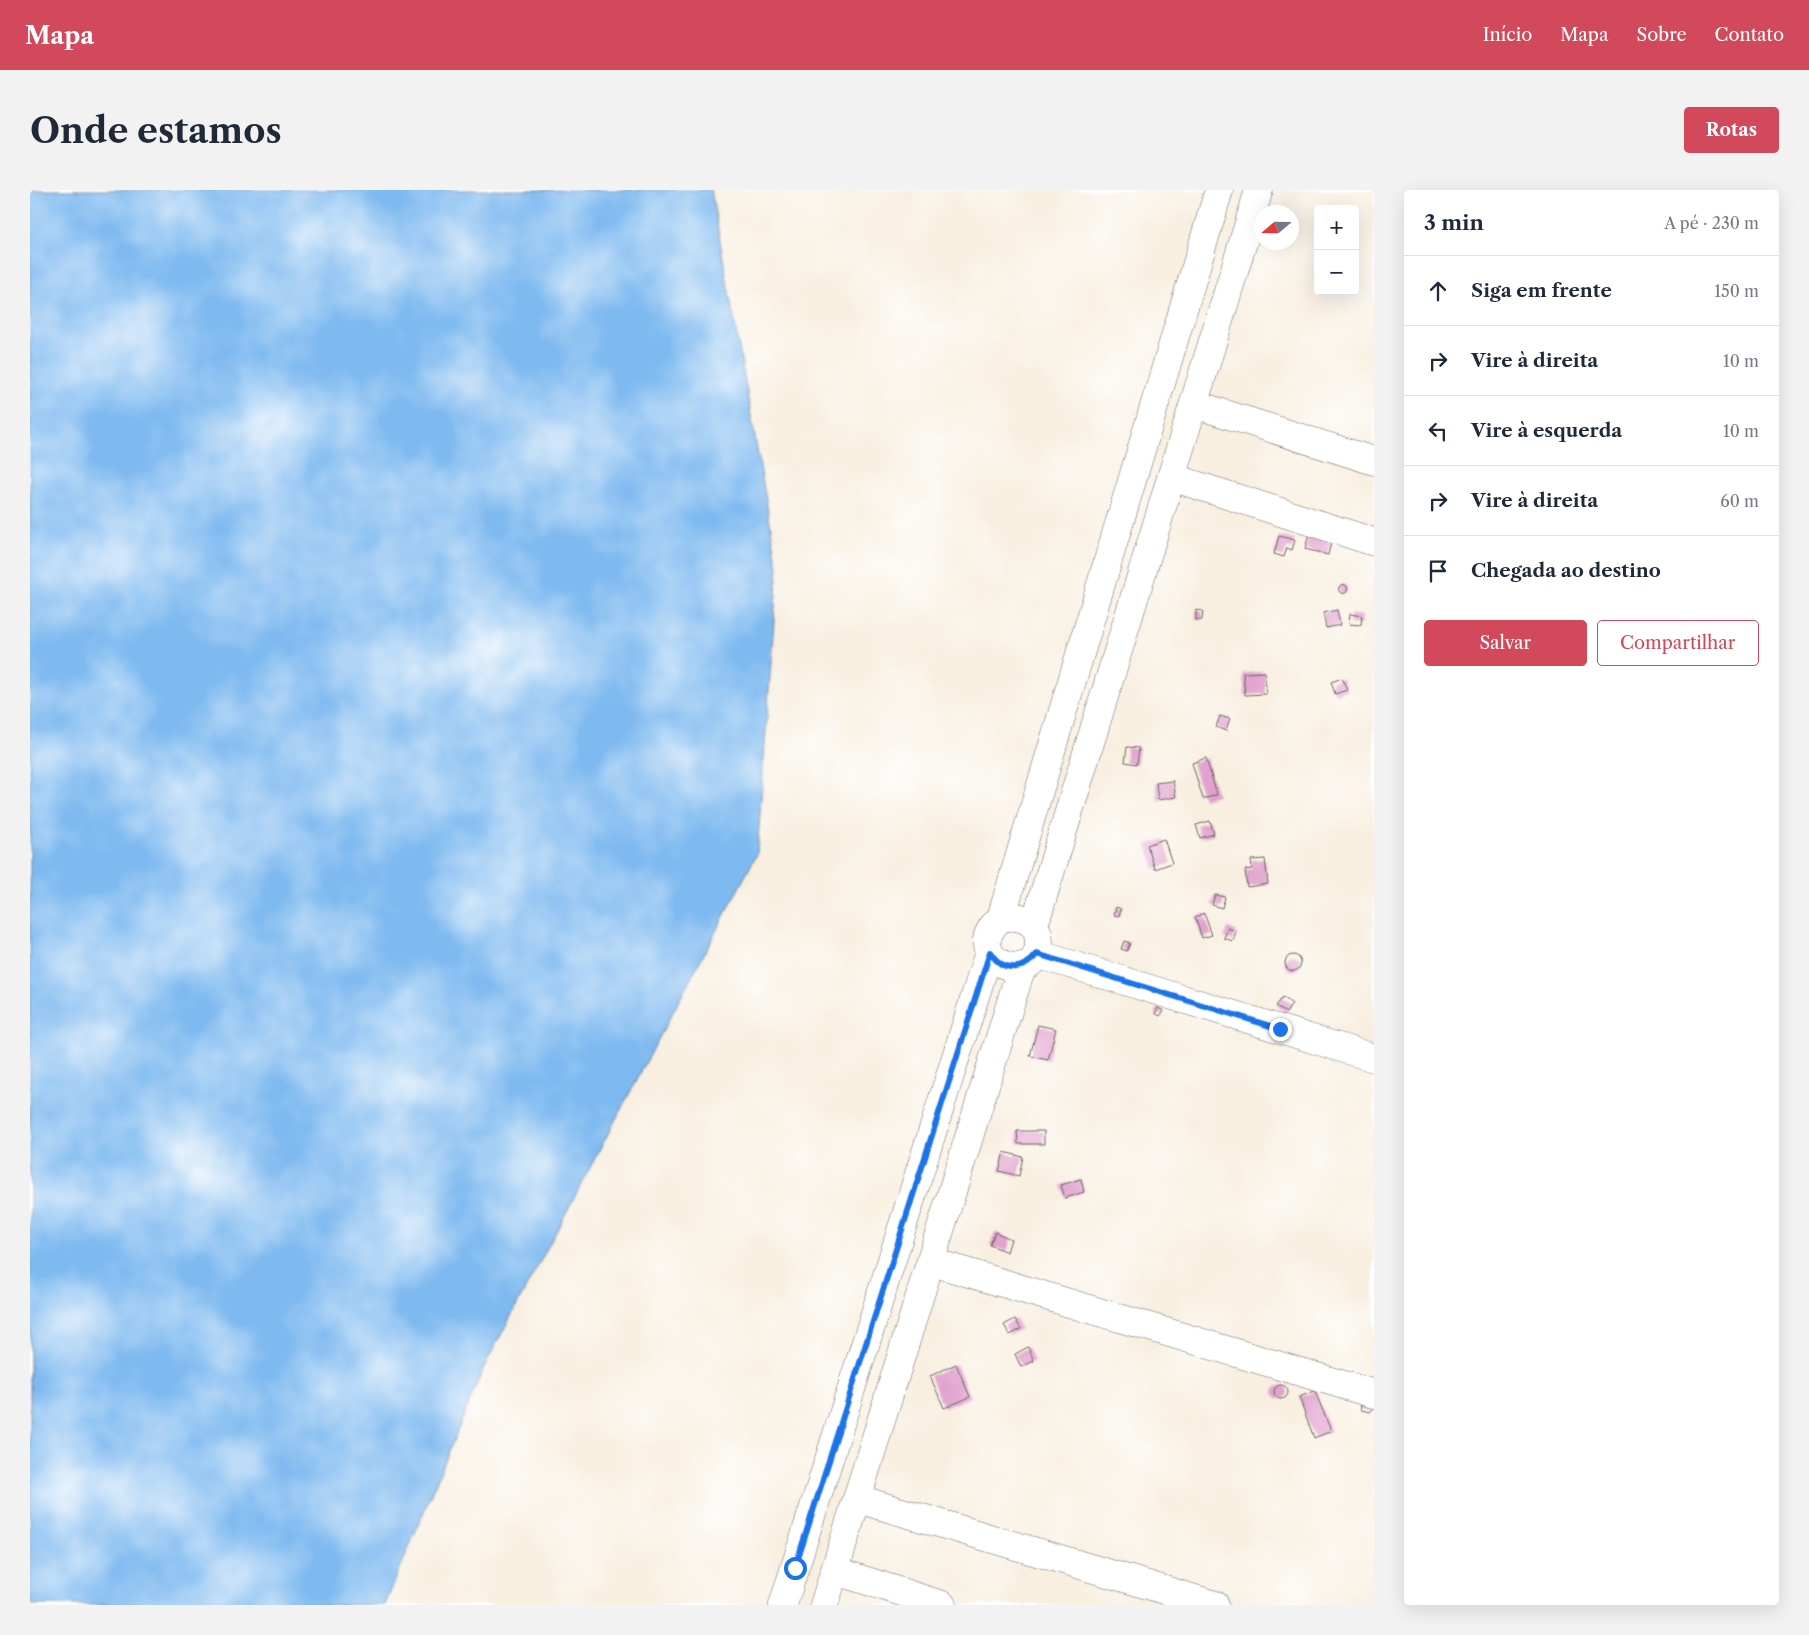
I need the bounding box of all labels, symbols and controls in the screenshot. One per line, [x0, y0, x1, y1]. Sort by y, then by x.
text: Mapa [25, 21, 94, 50]
text: Início [1483, 24, 1532, 46]
text: Mapa [1560, 24, 1608, 46]
text: Sobre [1636, 24, 1687, 46]
text: Contato [1715, 24, 1784, 46]
button: Rotas [1684, 107, 1779, 153]
text: Onde estamos [30, 109, 282, 152]
north arrow [1254, 205, 1299, 250]
map controls [1314, 205, 1359, 295]
button: + [1314, 205, 1359, 250]
text: 3 min [1424, 210, 1484, 235]
text: A pé · 230 m [1664, 213, 1759, 233]
button: − [1314, 250, 1359, 295]
icon: ahead [1424, 277, 1452, 305]
text: Siga em frente [1471, 279, 1612, 302]
text: 150 m [1714, 281, 1759, 301]
icon: right [1424, 347, 1452, 375]
text: Vire à direita [1471, 349, 1598, 372]
text: 10 m [1723, 351, 1759, 371]
icon: left [1424, 417, 1452, 445]
text: Vire à esquerda [1471, 419, 1622, 442]
text: 10 m [1723, 421, 1759, 441]
icon: right [1424, 487, 1452, 515]
text: Vire à direita [1471, 489, 1598, 512]
text: 60 m [1720, 491, 1759, 511]
icon: arrive [1424, 557, 1452, 585]
text: Chegada ao destino [1471, 559, 1661, 582]
button: Salvar [1424, 620, 1587, 666]
button: Compartilhar [1597, 620, 1759, 666]
route end [1269, 1018, 1292, 1041]
route start [784, 1557, 807, 1580]

